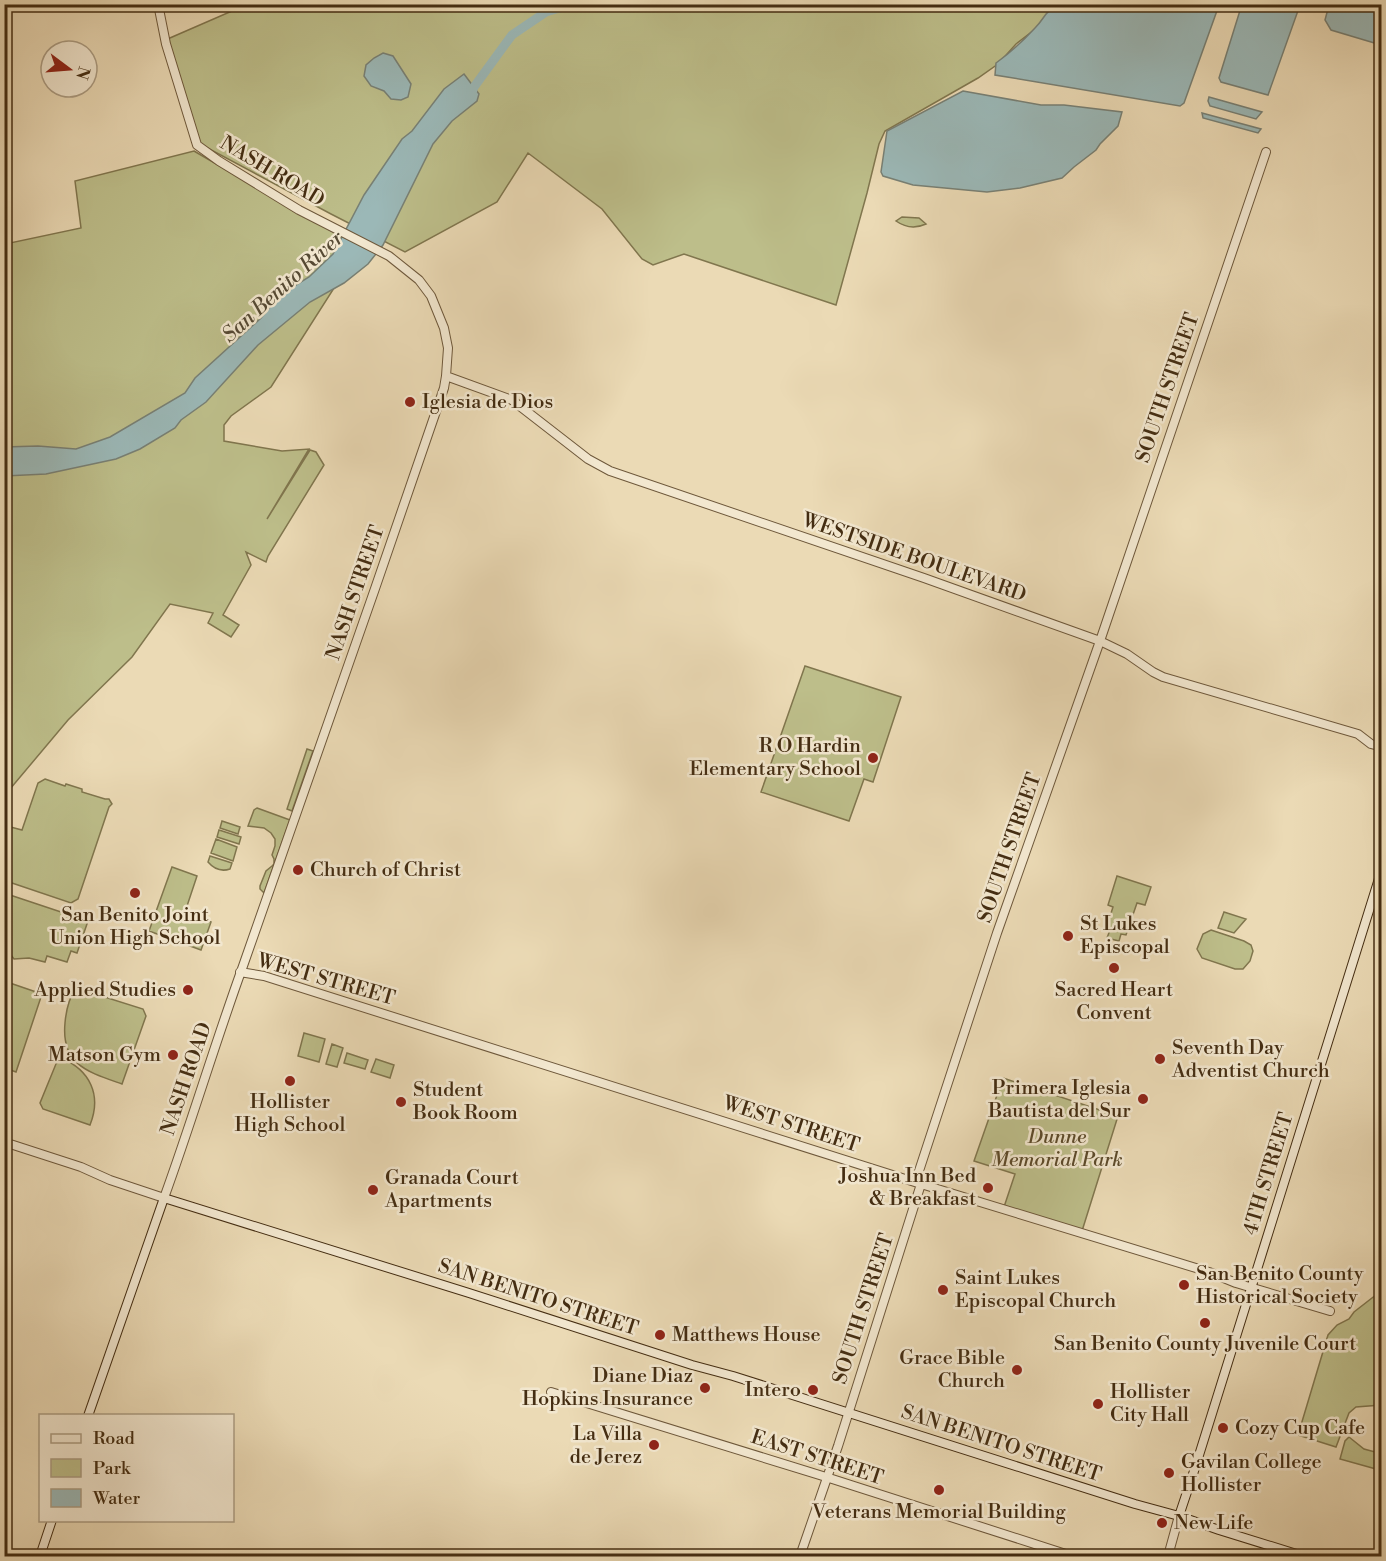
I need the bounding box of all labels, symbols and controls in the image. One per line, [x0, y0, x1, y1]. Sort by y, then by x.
north arrow [39, 39, 99, 99]
text: N [71, 64, 94, 82]
street label: NASH ROAD [215, 131, 329, 213]
water label: San Benito River [217, 225, 350, 348]
street label: SOUTH STREET [1131, 310, 1205, 466]
place label: Iglesia de Dios [422, 390, 553, 415]
marker: Iglesia de Dios [403, 395, 417, 409]
street label: WESTSIDE BOULEVARD [798, 508, 1029, 608]
street label: NASH STREET [321, 522, 391, 664]
place label: R O Hardin Elementary School [689, 734, 861, 782]
marker: R O Hardin Elementary School [866, 751, 880, 765]
street label: SOUTH STREET [973, 770, 1047, 926]
place label: Church of Christ [310, 858, 461, 883]
marker: Church of Christ [291, 863, 305, 877]
marker: San Benito Joint Union High School [128, 886, 142, 900]
place label: San Benito Joint Union High School [50, 903, 220, 951]
place label: St Lukes Episcopal [1080, 912, 1170, 960]
marker: St Lukes Episcopal [1061, 929, 1075, 943]
street label: WEST STREET [253, 948, 398, 1012]
marker: Sacred Heart Convent [1107, 961, 1121, 975]
place label: Applied Studies [33, 978, 176, 1003]
place label: Sacred Heart Convent [1055, 978, 1173, 1026]
marker: Applied Studies [181, 983, 195, 997]
street label: NASH ROAD [156, 1019, 218, 1139]
place label: Seventh Day Adventist Church [1171, 1036, 1330, 1084]
place label: Matson Gym [48, 1043, 161, 1068]
marker: Matson Gym [166, 1048, 180, 1062]
marker: Seventh Day Adventist Church [1153, 1052, 1167, 1066]
marker: Hollister High School [283, 1074, 297, 1088]
place label: Primera Iglesia Bautista del Sur [987, 1076, 1132, 1124]
place label: Student Book Room [412, 1078, 518, 1126]
place label: Hollister High School [235, 1090, 345, 1138]
street label: WEST STREET [719, 1091, 863, 1159]
marker: Primera Iglesia Bautista del Sur [1136, 1092, 1150, 1106]
marker: Student Book Room [394, 1095, 408, 1109]
street label: 4TH STREET [1239, 1110, 1299, 1238]
park label: Dunne Memorial Park [991, 1125, 1123, 1173]
place label: Joshua Inn Bed & Breakfast [838, 1164, 977, 1212]
place label: Granada Court Apartments [384, 1166, 519, 1214]
marker: Joshua Inn Bed & Breakfast [981, 1181, 995, 1195]
marker: Granada Court Apartments [366, 1183, 380, 1197]
street label: SOUTH STREET [828, 1231, 900, 1387]
street label: SAN BENITO STREET [435, 1254, 641, 1342]
place label: San Benito County Historical Society [1196, 1262, 1364, 1310]
place label: Saint Lukes Episcopal Church [955, 1266, 1116, 1314]
marker: San Benito County Historical Society [1177, 1278, 1191, 1292]
marker: Saint Lukes Episcopal Church [936, 1283, 950, 1297]
marker: San Benito County Juvenile Court [1198, 1316, 1212, 1330]
place label: Matthews House [672, 1323, 821, 1348]
marker: Matthews House [653, 1328, 667, 1342]
place label: San Benito County Juvenile Court [1054, 1332, 1356, 1357]
place label: Grace Bible Church [899, 1346, 1005, 1394]
marker: Grace Bible Church [1010, 1363, 1024, 1377]
place label: Diane Diaz Hopkins Insurance [522, 1364, 693, 1412]
place label: Intero [745, 1378, 801, 1403]
place label: Hollister City Hall [1110, 1380, 1191, 1428]
marker: Diane Diaz Hopkins Insurance [698, 1381, 712, 1395]
marker: Intero [806, 1383, 820, 1397]
marker: Hollister City Hall [1091, 1397, 1105, 1411]
street label: SAN BENITO STREET [898, 1400, 1104, 1488]
legend [39, 1414, 234, 1522]
place label: Cozy Cup Cafe [1235, 1416, 1365, 1441]
marker: Cozy Cup Cafe [1216, 1421, 1230, 1435]
place label: La Villa de Jerez [570, 1422, 643, 1470]
street label: EAST STREET [748, 1425, 886, 1491]
text: Road [93, 1427, 136, 1450]
marker: La Villa de Jerez [647, 1438, 661, 1452]
place label: Gavilan College Hollister [1181, 1450, 1321, 1498]
text: Park [93, 1457, 132, 1480]
marker: Gavilan College Hollister [1162, 1466, 1176, 1480]
marker: Veterans Memorial Building [932, 1483, 946, 1497]
text: Water [92, 1487, 141, 1510]
place label: Veterans Memorial Building [811, 1500, 1067, 1525]
place label: New Life [1174, 1511, 1253, 1536]
marker: New Life [1155, 1516, 1169, 1530]

